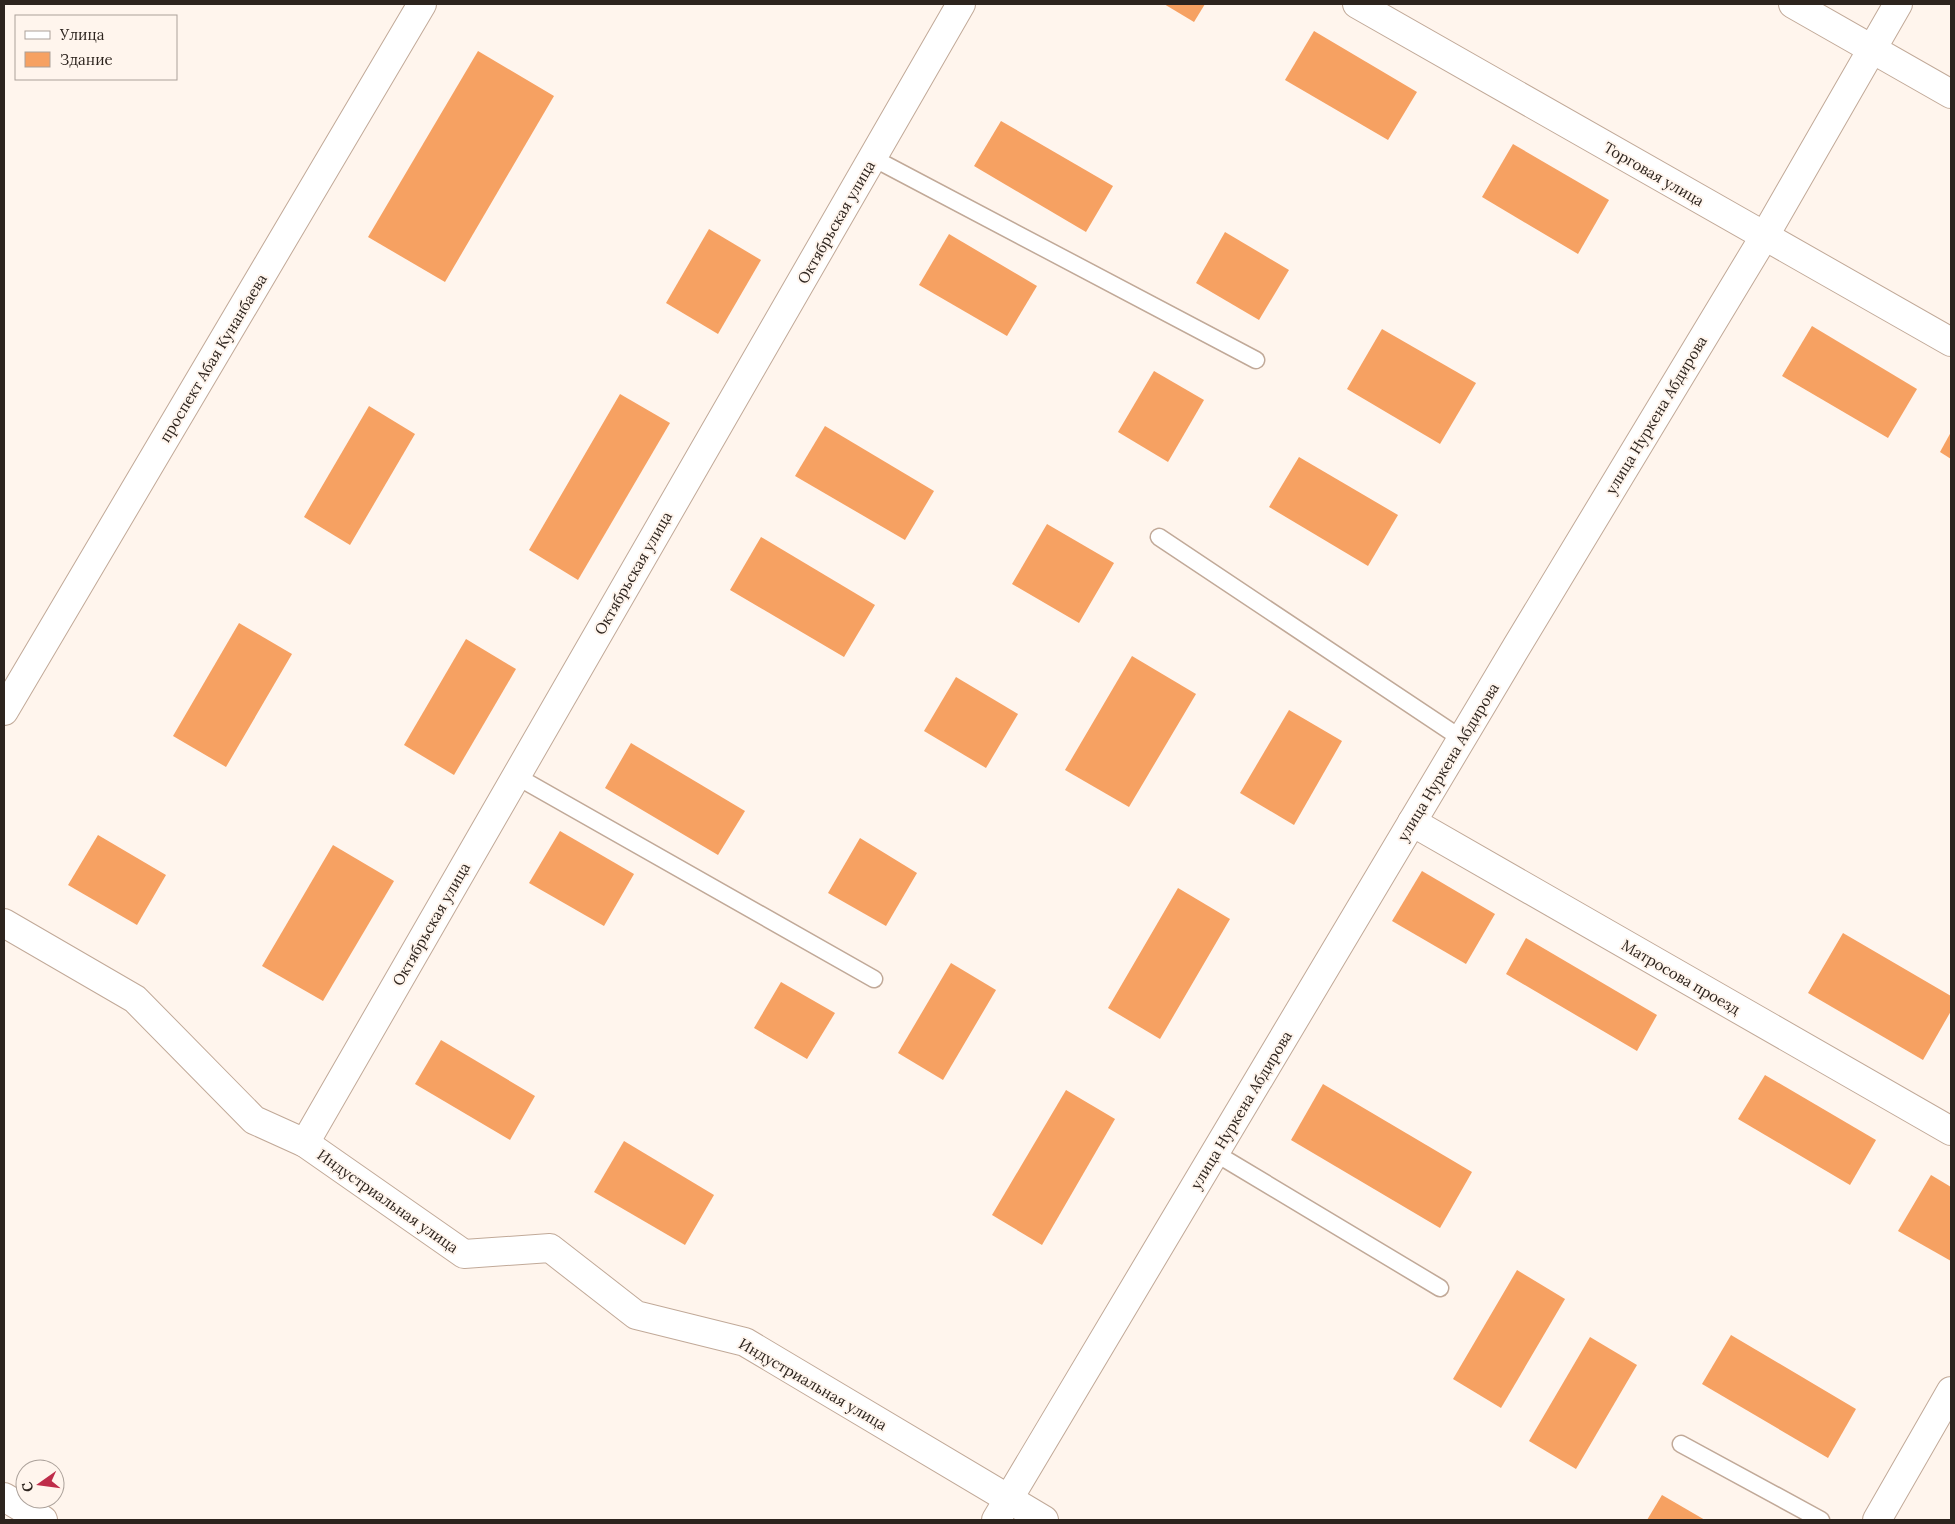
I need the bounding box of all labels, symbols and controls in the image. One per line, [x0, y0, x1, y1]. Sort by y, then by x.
legend [15, 15, 178, 80]
text: Улица [59, 25, 105, 44]
text: Здание [60, 50, 113, 69]
street label: Торговая улица [1600, 138, 1708, 211]
street label: Октябрьская улица [793, 157, 879, 287]
street label: проспект Абая Кунанбаева [155, 270, 271, 446]
street label: улица Нуркена Абдирова [1601, 332, 1711, 498]
street label: Октябрьская улица [590, 508, 676, 638]
street label: улица Нуркена Абдирова [1393, 679, 1503, 845]
street label: Октябрьская улица [388, 859, 474, 989]
street label: Матросова проезд [1618, 935, 1744, 1019]
street label: улица Нуркена Абдирова [1186, 1027, 1296, 1193]
street label: Индустриальная улица [314, 1145, 462, 1257]
street label: Индустриальная улица [735, 1334, 891, 1434]
north arrow [15, 1459, 65, 1509]
text: С [17, 1480, 37, 1494]

